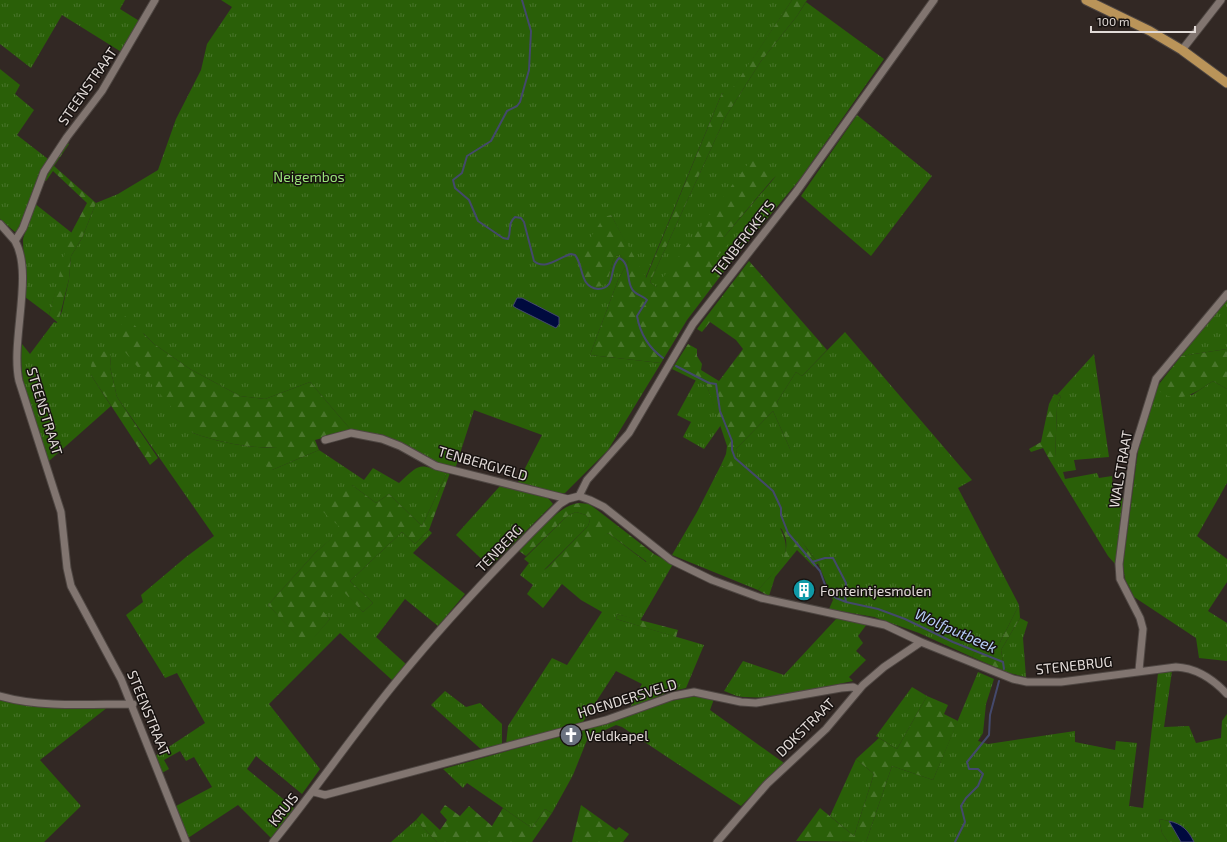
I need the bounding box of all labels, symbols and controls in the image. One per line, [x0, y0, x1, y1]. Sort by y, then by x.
scale bar [1091, 8, 1195, 34]
text: 100 m [1097, 14, 1129, 28]
street label: STEENSTRAAT [54, 44, 120, 128]
park label: Neigembos [273, 168, 345, 185]
street label: TENBERGKETS [708, 196, 778, 279]
street label: STEENSTRAAT [24, 365, 66, 457]
street label: WALSTRAAT [1105, 429, 1135, 509]
street label: TENBERGVELD [436, 442, 530, 484]
street label: TENBERG [472, 521, 526, 575]
building icon: Fonteintjesmolen [791, 577, 817, 603]
place label: Fonteintjesmolen [820, 582, 931, 599]
water label: Wolfputbeek [912, 604, 1000, 656]
street label: STENEBRUG [1035, 653, 1113, 677]
street label: STEENSTRAAT [124, 668, 174, 758]
street label: HOENDERSVELD [575, 675, 679, 721]
street label: DOKSTRAAT [772, 694, 838, 760]
church icon: Veldkapel [558, 722, 584, 748]
place label: Veldkapel [586, 727, 649, 744]
street label: KRUIS [265, 789, 302, 829]

